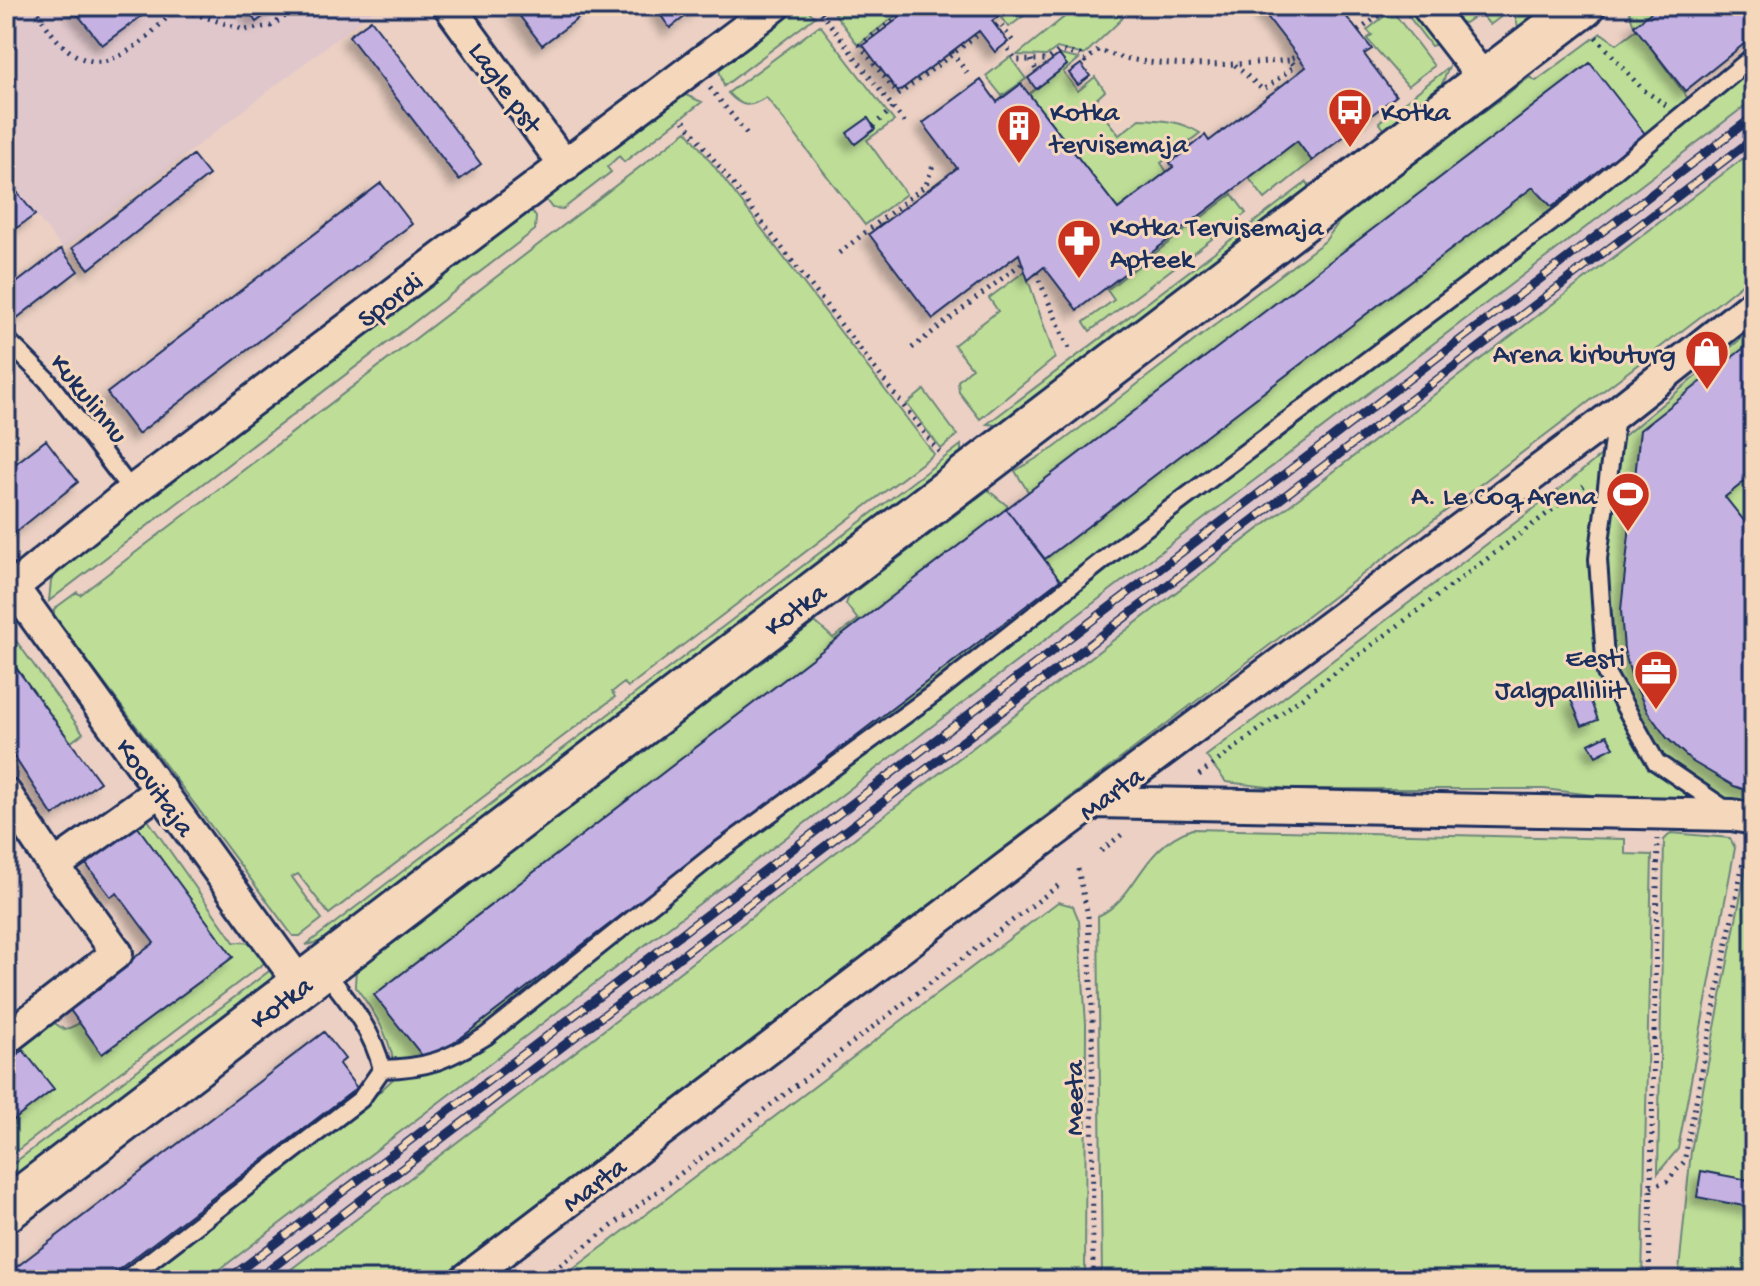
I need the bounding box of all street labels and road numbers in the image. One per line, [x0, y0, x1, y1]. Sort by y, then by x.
street label: Lagle pst [459, 37, 549, 143]
street label: Spordi [352, 266, 431, 337]
street label: Kukulinnu [41, 348, 134, 451]
street label: Kotka [759, 577, 836, 646]
street label: Koovitaja [107, 733, 201, 845]
street label: Marta [1074, 760, 1153, 830]
street label: Kotka [245, 970, 322, 1039]
street label: Meeta [1060, 1059, 1093, 1136]
street label: Marta [557, 1151, 635, 1221]

